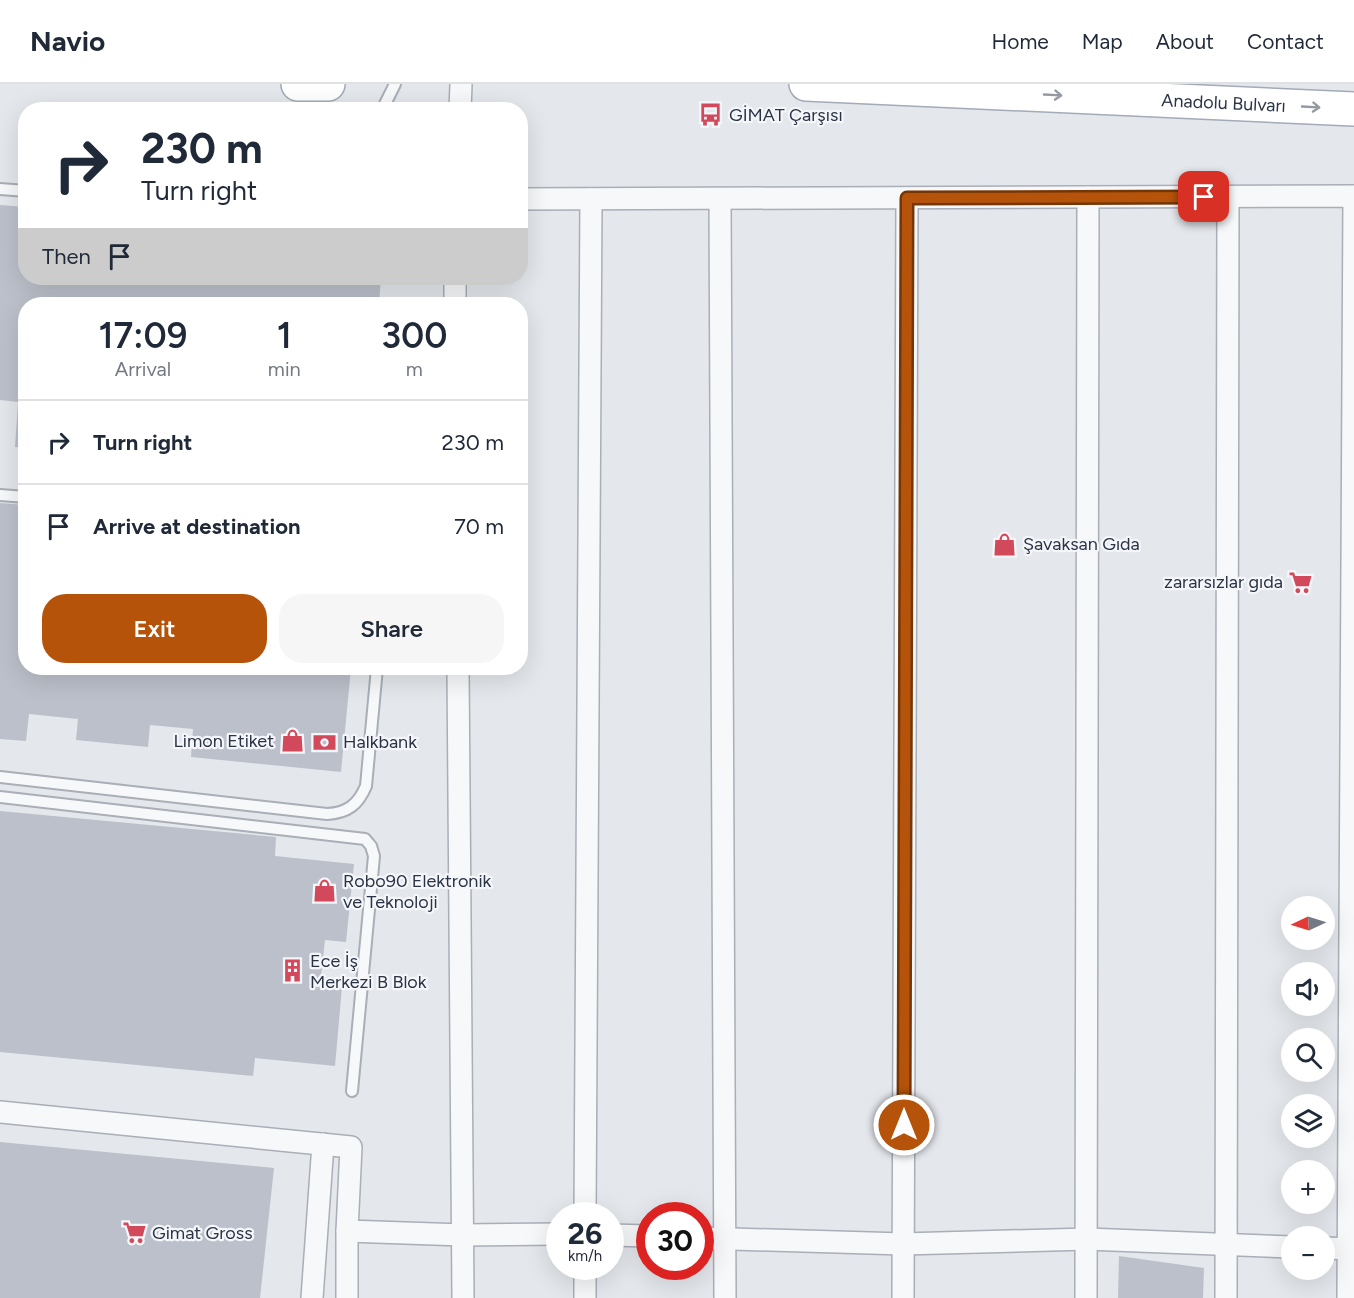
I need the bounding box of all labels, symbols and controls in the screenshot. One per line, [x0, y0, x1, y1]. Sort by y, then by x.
text: Navio [30, 24, 105, 58]
text: Home [992, 29, 1049, 54]
text: Map [1082, 29, 1123, 54]
text: About [1156, 29, 1214, 54]
text: Contact [1247, 29, 1324, 54]
street label: Anadolu Bulvarı [1161, 89, 1286, 117]
one-way arrow [1043, 90, 1063, 101]
bus stop icon: GİMAT Çarşısı [698, 102, 724, 128]
one-way arrow [1300, 102, 1320, 113]
place label: GİMAT Çarşısı [729, 104, 843, 126]
text: 230 m [141, 123, 263, 174]
icon: right [42, 126, 120, 204]
pin [1178, 171, 1229, 222]
text: Turn right [141, 174, 257, 207]
icon: arrive [1187, 180, 1220, 213]
icon: arrive [103, 240, 136, 273]
text: Then [42, 243, 91, 270]
text: 17:09 [99, 314, 187, 357]
text: 1 [277, 314, 292, 357]
text: 300 [381, 314, 447, 357]
text: Arrival [115, 357, 171, 381]
text: min [268, 357, 301, 381]
text: m [406, 357, 423, 381]
icon: right [42, 426, 75, 459]
text: Turn right [93, 429, 192, 456]
text: 230 m [441, 429, 504, 456]
icon: arrive [42, 510, 75, 543]
text: Arrive at destination [93, 513, 301, 540]
text: 70 m [454, 513, 504, 540]
shop icon: Şavaksan Gıda [992, 531, 1018, 557]
place label: Şavaksan Gıda [1023, 533, 1140, 555]
supermarket icon: zararsızlar gıda [1288, 569, 1314, 595]
place label: zararsızlar gıda [1164, 571, 1283, 593]
button: Exit [42, 594, 267, 663]
button: Share [279, 594, 504, 663]
shop icon: Limon Etiket [279, 728, 305, 754]
bank icon: Halkbank [312, 729, 338, 755]
place label: Limon Etiket [173, 730, 274, 752]
place label: Halkbank [343, 731, 417, 753]
place label: Robo90 Elektronik ve Teknoloji [343, 870, 492, 913]
shop icon: Robo90 Elektronik ve Teknoloji [312, 878, 338, 904]
north arrow [1281, 896, 1335, 950]
map controls [1281, 896, 1335, 1280]
place label: Ece İş Merkezi B Blok [310, 950, 427, 993]
building icon: Ece İş Merkezi B Blok [279, 958, 305, 984]
button: sound [1281, 962, 1335, 1016]
button: search [1281, 1028, 1335, 1082]
position arrow [872, 1093, 936, 1157]
button: layers [1281, 1094, 1335, 1148]
button: + [1281, 1160, 1335, 1214]
speed limit sign: 30 [636, 1202, 714, 1280]
text: 26 [568, 1215, 602, 1252]
supermarket icon: Gimat Gross [121, 1220, 147, 1246]
place label: Gimat Gross [152, 1222, 253, 1244]
button: − [1281, 1226, 1335, 1280]
text: km/h [568, 1247, 602, 1265]

